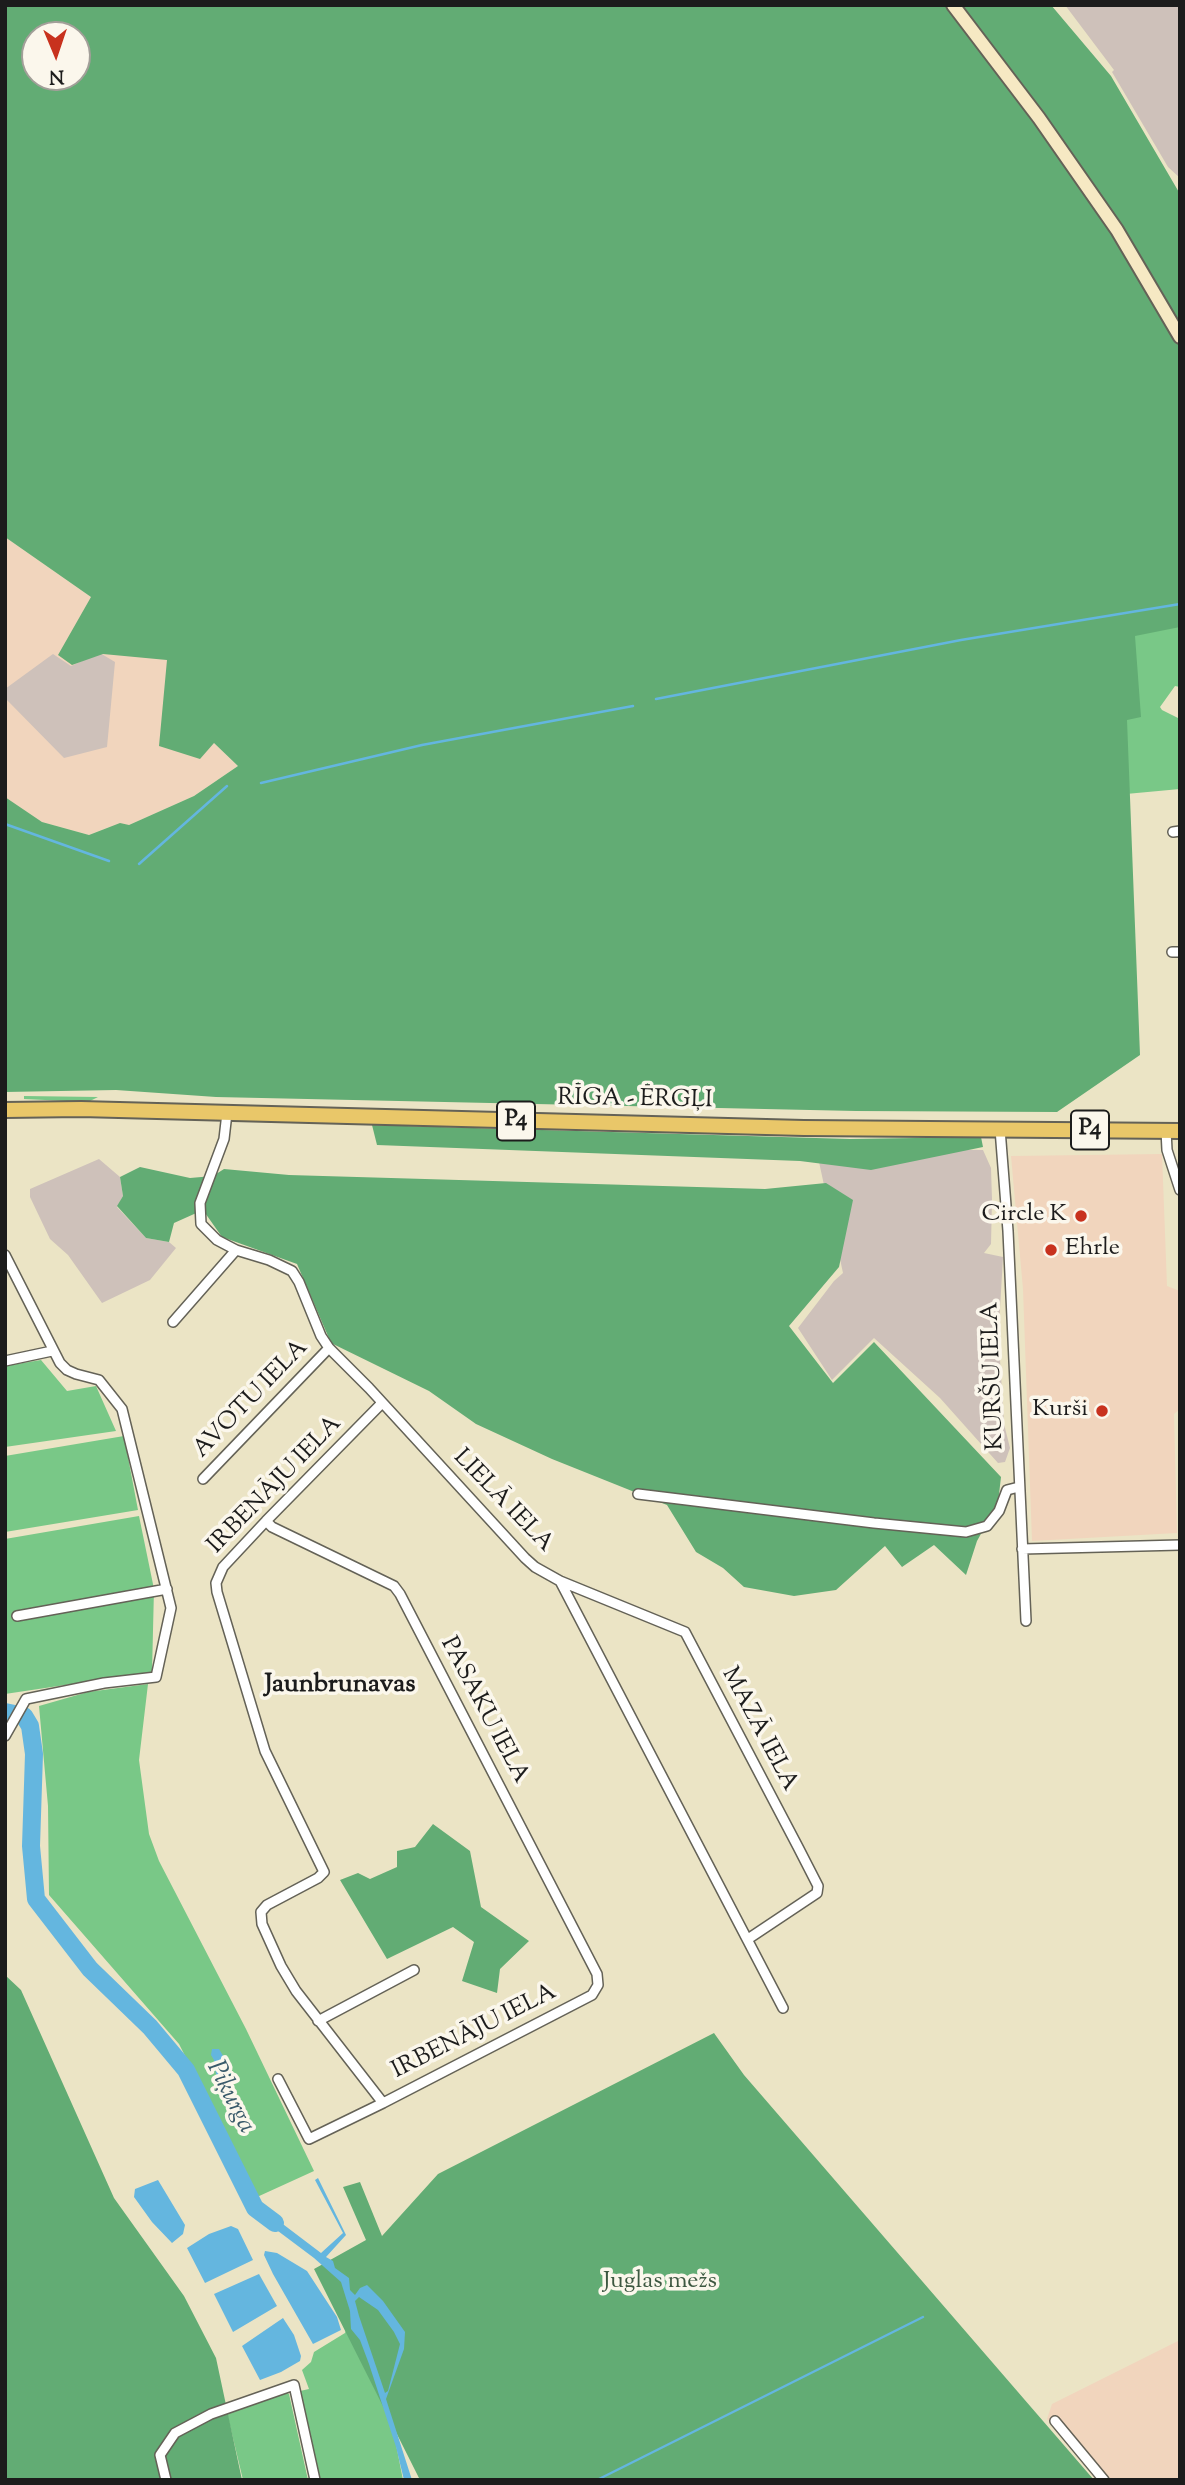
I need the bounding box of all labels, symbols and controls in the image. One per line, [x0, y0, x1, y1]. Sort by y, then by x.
north arrow [21, 21, 91, 91]
text: N [49, 62, 65, 89]
street label: RĪGA - ĒRGĻI [557, 1085, 713, 1117]
road number: P4 [497, 1102, 535, 1140]
road number: P4 [1071, 1110, 1109, 1149]
place label: Circle K [981, 1202, 1067, 1230]
marker: Circle K [1073, 1208, 1089, 1224]
place label: Ehrle [1065, 1236, 1120, 1264]
marker: Ehrle [1043, 1242, 1059, 1258]
street label: KURŠU IELA [978, 1301, 1012, 1451]
street label: AVOTU IELA [188, 1335, 316, 1465]
place label: Kurši [1032, 1397, 1088, 1425]
marker: Kurši [1094, 1403, 1110, 1419]
street label: IRBENĀJU IELA [203, 1411, 349, 1561]
street label: LIELĀ IELA [446, 1444, 558, 1560]
street label: PASAKU IELA [432, 1633, 534, 1789]
street label: MAZĀ IELA [713, 1663, 803, 1797]
district label: Jaunbrunavas [265, 1671, 415, 1703]
street label: IRBENĀJU IELA [388, 1979, 562, 2087]
water label: Piķurga [198, 2057, 260, 2139]
park label: Juglas mežs [603, 2269, 717, 2297]

